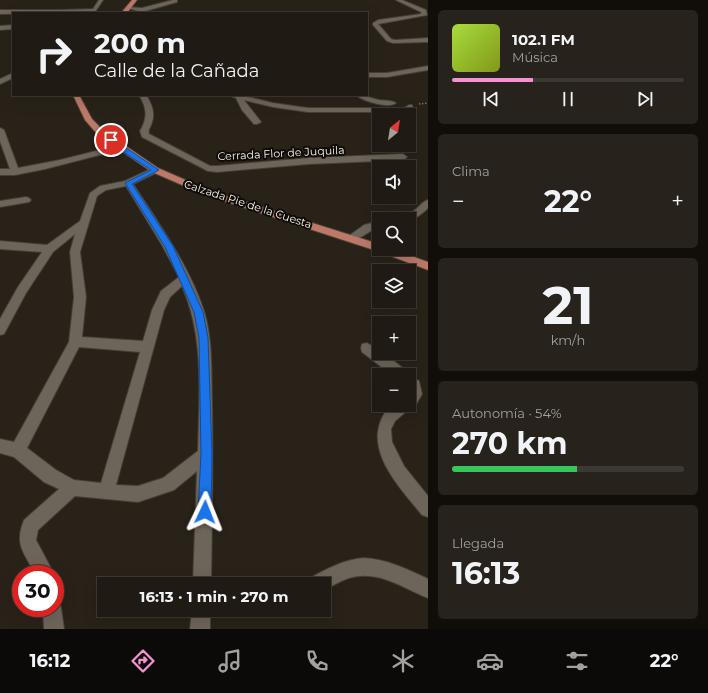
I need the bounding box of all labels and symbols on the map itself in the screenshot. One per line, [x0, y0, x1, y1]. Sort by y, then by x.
north arrow [372, 108, 416, 152]
pin [94, 123, 128, 157]
street label: Cerrada Flor de Juquila [217, 143, 345, 163]
street label: Calzada Pie de la Cuesta [182, 177, 314, 231]
position arrow [184, 491, 226, 533]
speed limit sign: 30 [12, 565, 64, 617]

